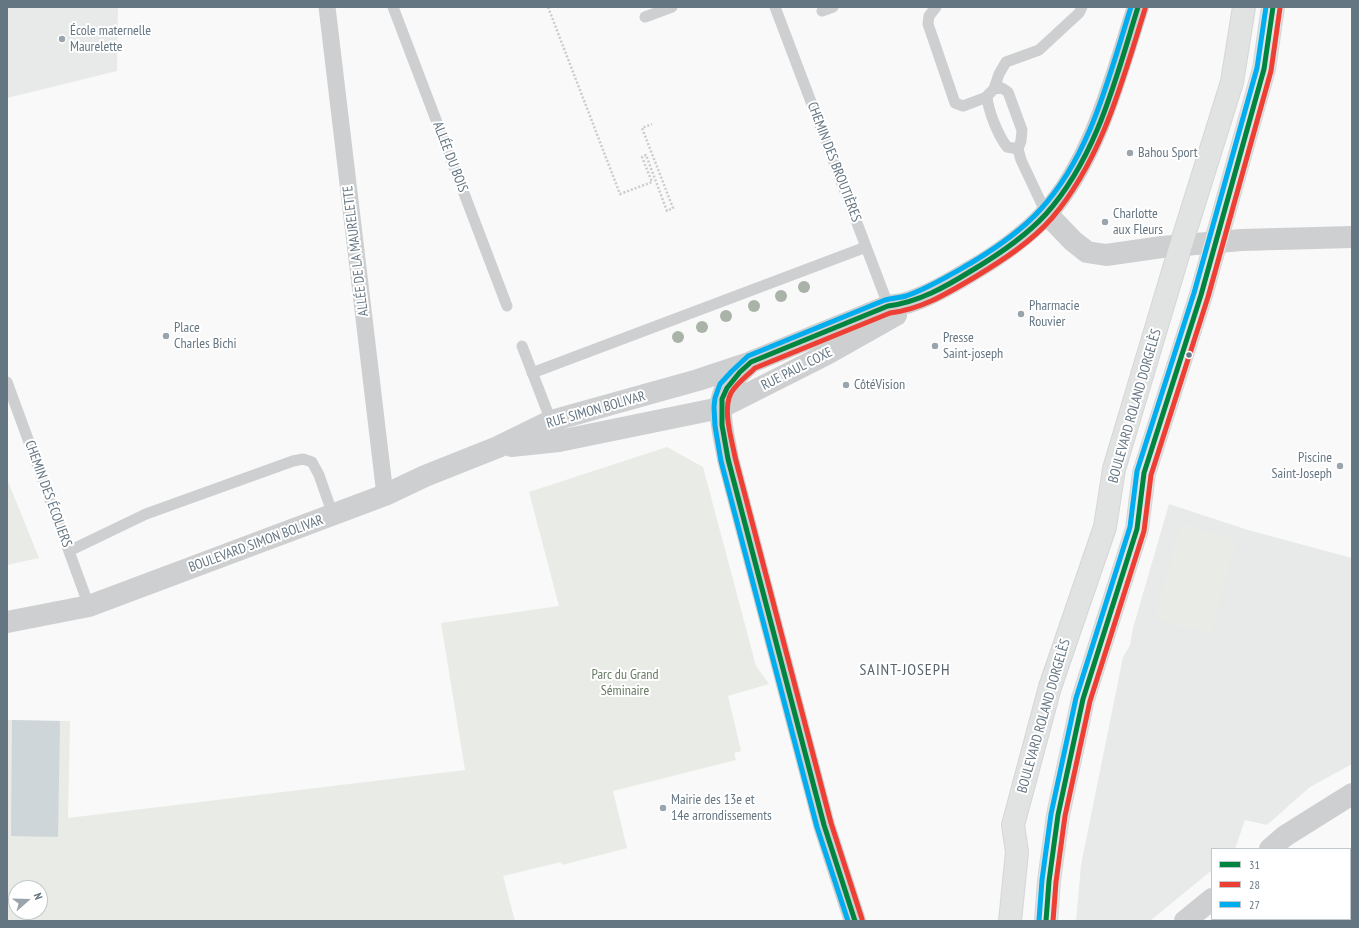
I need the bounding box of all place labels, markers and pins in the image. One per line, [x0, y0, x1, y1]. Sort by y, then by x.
place label: École maternelle Maurelette [70, 23, 151, 56]
marker: École maternelle Maurelette [57, 34, 67, 44]
place label: Bahou Sport [1138, 145, 1198, 161]
marker: Bahou Sport [1125, 148, 1135, 158]
place label: Charlotte aux Fleurs [1113, 206, 1163, 238]
marker: Charlotte aux Fleurs [1100, 217, 1110, 227]
place label: Pharmacie Rouvier [1029, 298, 1079, 330]
marker: Pharmacie Rouvier [1016, 309, 1026, 319]
place label: Place Charles Bichi [174, 320, 237, 352]
place label: Presse Saint-joseph [943, 330, 1003, 362]
marker: Place Charles Bichi [161, 331, 171, 341]
marker: Presse Saint-joseph [930, 341, 940, 351]
unlabelled marker [1184, 350, 1194, 360]
place label: CôtéVision [854, 377, 905, 393]
marker: CôtéVision [841, 380, 851, 390]
place label: Piscine Saint-Joseph [1271, 450, 1332, 482]
marker: Piscine Saint-Joseph [1335, 461, 1345, 471]
place label: Mairie des 13e et 14e arrondissements [671, 792, 772, 824]
marker: Mairie des 13e et 14e arrondissements [658, 803, 668, 813]

